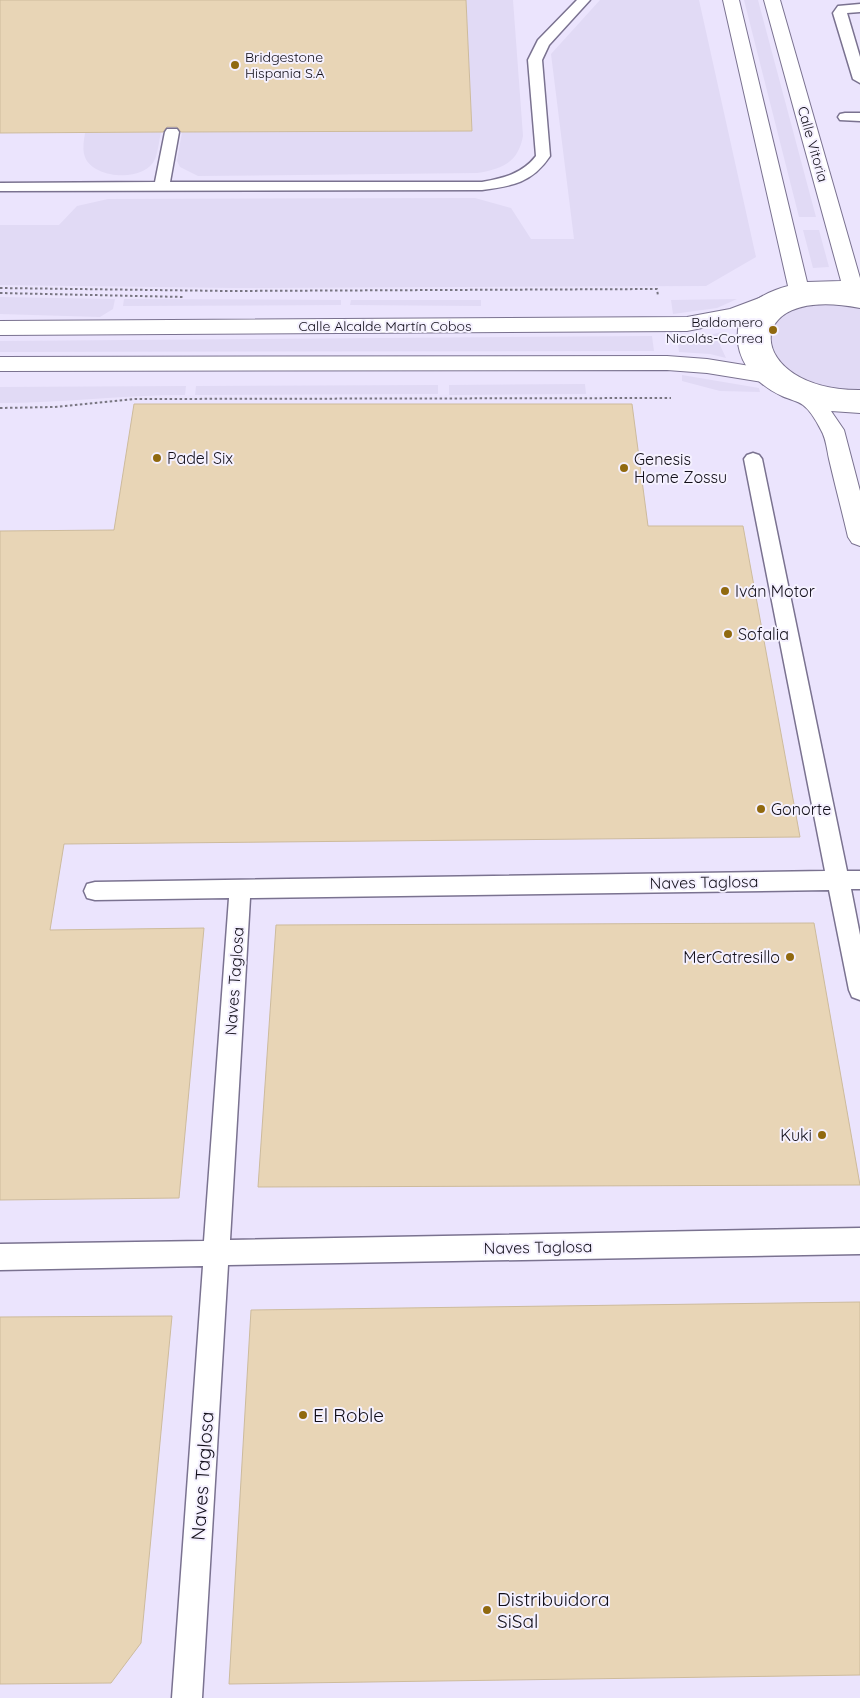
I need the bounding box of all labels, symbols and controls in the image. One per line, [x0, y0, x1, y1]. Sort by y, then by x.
place label: Bridgestone Hispania S.A [245, 48, 324, 82]
marker: Bridgestone Hispania S.A [229, 59, 241, 71]
street label: Calle Vitoria [794, 104, 832, 184]
place label: Baldomero Nicolás-Correa [666, 313, 763, 347]
street label: Calle Alcalde Martín Cobos [298, 317, 472, 335]
marker: Baldomero Nicolás-Correa [767, 324, 779, 336]
place label: Padel Six [167, 448, 233, 468]
place label: Genesis Home Zossu [634, 449, 727, 487]
marker: Padel Six [151, 452, 163, 464]
marker: Genesis Home Zossu [618, 462, 630, 474]
place label: Iván Motor [735, 581, 815, 601]
marker: Iván Motor [719, 585, 731, 597]
place label: Sofalia [738, 624, 789, 644]
marker: Sofalia [722, 628, 734, 640]
place label: Gonorte [771, 799, 831, 819]
marker: Gonorte [755, 803, 767, 815]
street label: Naves Taglosa [649, 871, 759, 893]
street label: Naves Taglosa [220, 926, 248, 1036]
place label: MerCatresillo [683, 947, 780, 967]
marker: MerCatresillo [784, 951, 796, 963]
place label: Kuki [780, 1125, 812, 1145]
marker: Kuki [816, 1129, 828, 1141]
street label: Naves Taglosa [483, 1236, 593, 1258]
place label: El Roble [313, 1403, 384, 1427]
marker: El Roble [297, 1409, 309, 1421]
street label: Naves Taglosa [186, 1411, 218, 1541]
place label: Distribuidora SiSal [497, 1587, 609, 1633]
marker: Distribuidora SiSal [481, 1604, 493, 1616]

